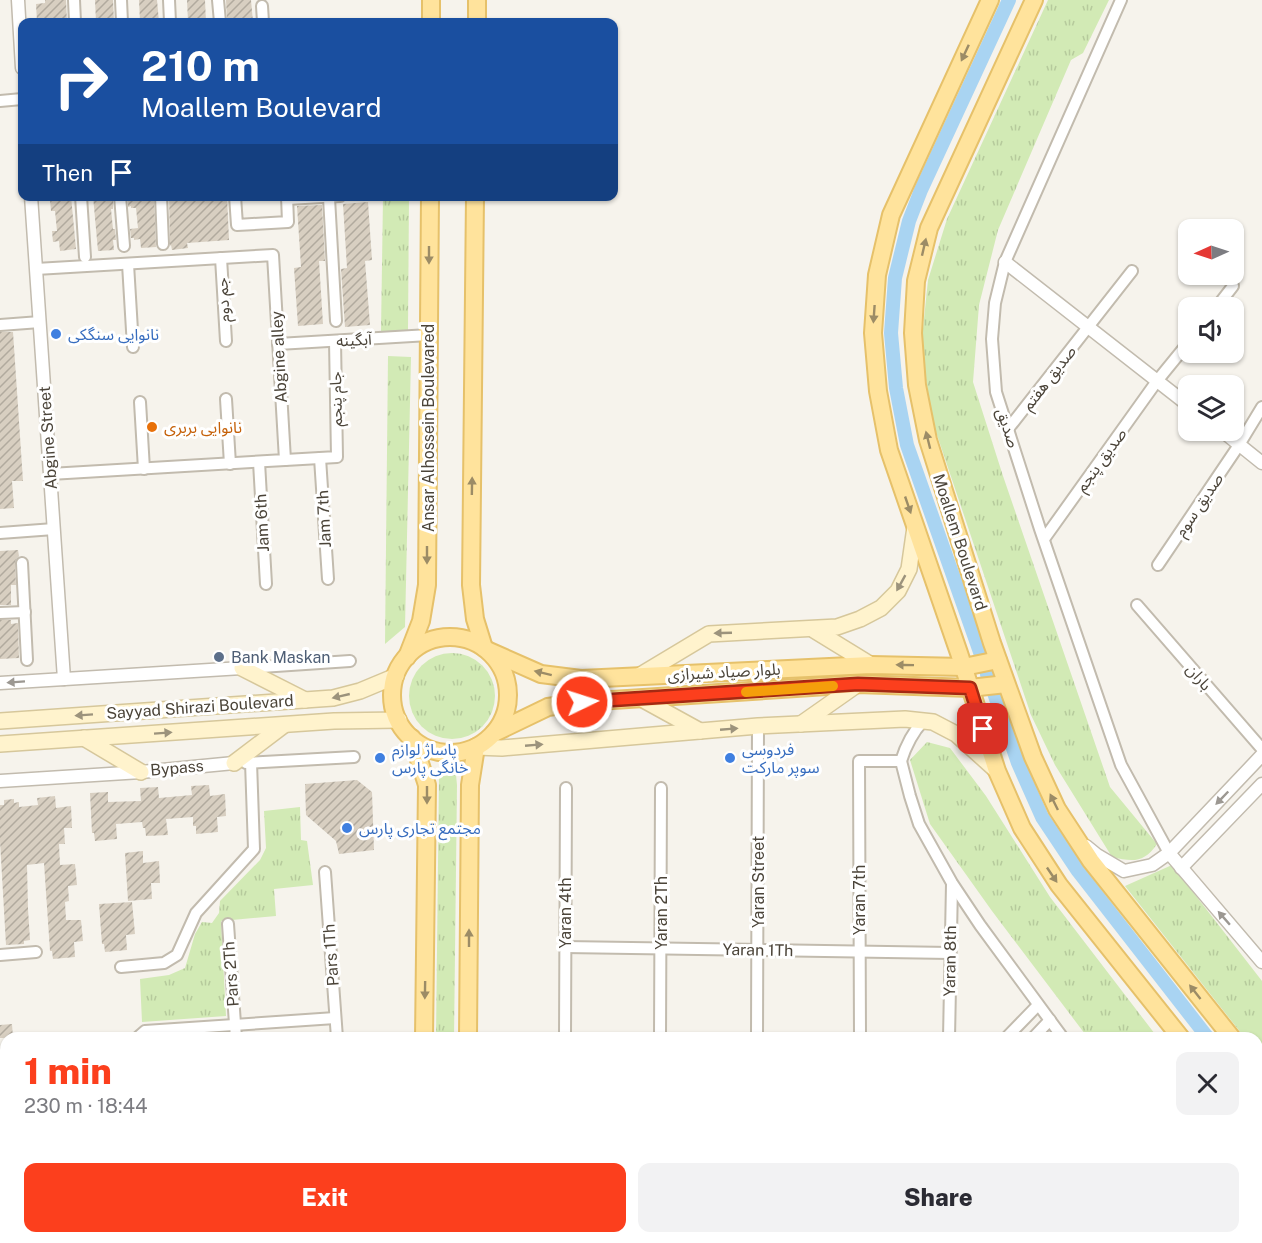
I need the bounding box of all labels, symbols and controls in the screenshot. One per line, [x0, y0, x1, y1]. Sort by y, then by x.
text: 210 m [141, 41, 260, 90]
icon: right [42, 42, 120, 120]
one-way arrow [961, 45, 970, 62]
text: Moallem Boulevard [141, 91, 382, 123]
icon: arrive [105, 156, 138, 189]
text: Then [42, 160, 93, 186]
north arrow [1178, 219, 1244, 285]
map controls [1178, 219, 1244, 441]
one-way arrow [920, 238, 929, 257]
one-way arrow [424, 245, 434, 264]
street label: جم دوم [212, 277, 237, 323]
button: sound [1178, 297, 1244, 363]
one-way arrow [869, 305, 879, 324]
street label: Abgine alley [267, 310, 291, 404]
street label: Ansar Alhossein Boulevared [419, 324, 438, 532]
place label: نانوایی سنگکی [68, 325, 159, 344]
marker: نانوایی سنگکی [49, 327, 63, 341]
street label: آبگینه [336, 330, 374, 350]
street label: صدیق هفتم [1018, 342, 1082, 416]
street label: جام پنجم [326, 371, 349, 427]
button: layers [1178, 375, 1244, 441]
street label: Abgine Street [35, 386, 61, 490]
street label: صدیق [992, 406, 1023, 451]
place label: نانوایی بربری [164, 418, 242, 437]
marker: نانوایی بربری [145, 420, 159, 434]
street label: صدیق پنجم [1072, 424, 1133, 497]
one-way arrow [923, 431, 933, 449]
street label: صدیق سوم [1171, 470, 1230, 542]
street label: Moallem Boulevard [929, 471, 991, 613]
one-way arrow [467, 476, 477, 495]
street label: Jam 7th [313, 490, 335, 548]
street label: Jam 6th [251, 493, 273, 553]
one-way arrow [904, 496, 913, 514]
one-way arrow [422, 545, 432, 564]
one-way arrow [896, 575, 906, 592]
one-way arrow [713, 629, 732, 638]
place label: Bank Maskan [231, 648, 331, 667]
marker: Bank Maskan [212, 650, 226, 664]
street label: بلوار صیاد شیرازی [667, 660, 781, 684]
street label: باران [1182, 660, 1216, 694]
one-way arrow [896, 661, 915, 670]
one-way arrow [534, 668, 552, 678]
position arrow [550, 670, 614, 734]
one-way arrow [6, 678, 25, 687]
street label: Sayyad Shirazi Boulevard [106, 691, 294, 723]
one-way arrow [332, 691, 350, 701]
pin [957, 703, 1008, 754]
one-way arrow [74, 710, 93, 720]
icon: arrive [966, 712, 999, 745]
one-way arrow [719, 724, 738, 734]
one-way arrow [154, 728, 173, 737]
place label: پاساژ لوازم خانگی پارس [392, 740, 468, 778]
one-way arrow [525, 740, 544, 750]
place label: فردوسی سوپر مارکت [742, 740, 819, 778]
marker: پاساژ لوازم خانگی پارس [373, 751, 387, 765]
marker: فردوسی سوپر مارکت [723, 751, 737, 765]
street label: Bypass [149, 756, 205, 780]
one-way arrow [422, 785, 432, 804]
one-way arrow [1215, 790, 1229, 804]
one-way arrow [1050, 794, 1059, 811]
place label: مجتمع تجاری پارس [359, 819, 481, 841]
marker: مجتمع تجاری پارس [340, 821, 354, 835]
street label: Yaran Street [749, 836, 768, 928]
street label: Yaran 7th [850, 865, 869, 935]
one-way arrow [1047, 866, 1058, 883]
street label: Yaran 2Th [652, 876, 671, 950]
street label: Yaran 4th [556, 878, 575, 948]
one-way arrow [1218, 911, 1231, 926]
street label: Pars 1Th [319, 923, 343, 987]
street label: Yaran 8th [940, 925, 960, 997]
one-way arrow [464, 928, 474, 947]
street label: Yaran 1Th [722, 940, 794, 960]
street label: Pars 2Th [219, 941, 243, 1007]
one-way arrow [420, 980, 429, 999]
one-way arrow [1189, 984, 1202, 1000]
text: 1 min [24, 1050, 112, 1092]
button: close [1176, 1052, 1239, 1115]
text: 230 m · 18:44 [24, 1094, 148, 1118]
button: Exit [24, 1163, 626, 1232]
button: Share [638, 1163, 1239, 1232]

